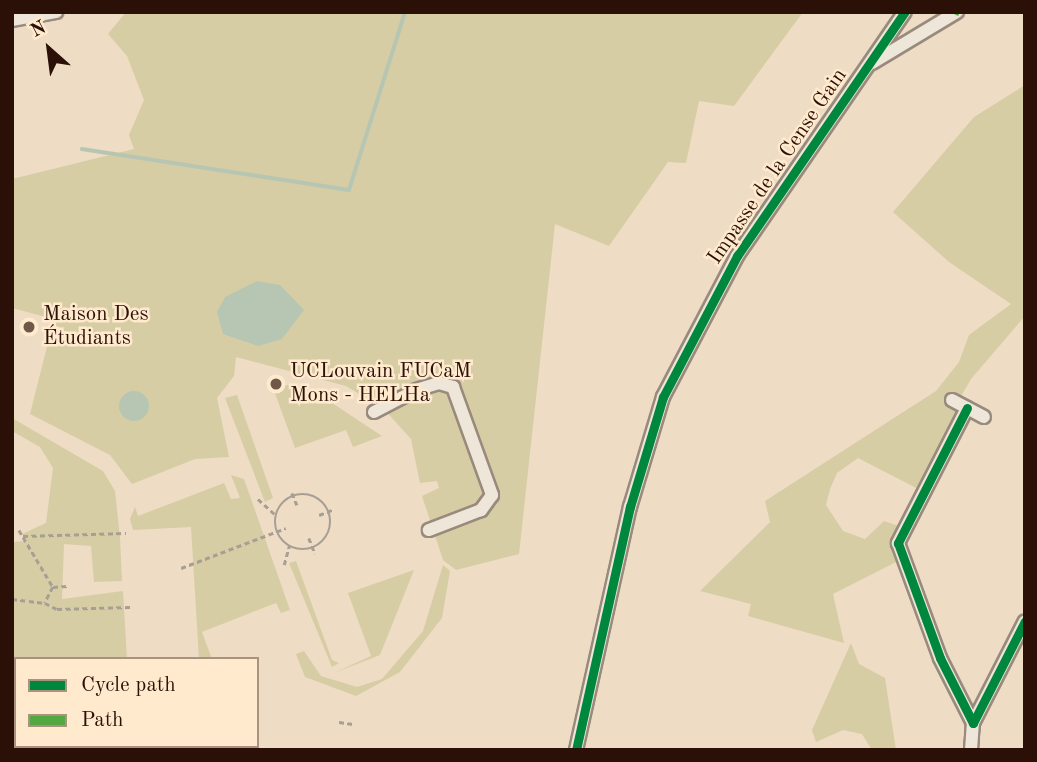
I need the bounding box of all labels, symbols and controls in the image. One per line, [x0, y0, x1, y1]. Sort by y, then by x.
north arrow [14, 14, 84, 84]
text: N [28, 18, 50, 42]
street label: Impasse de la Cense Gain [703, 64, 853, 270]
place label: Maison Des Étudiants [43, 302, 149, 352]
marker: Maison Des Étudiants [21, 319, 37, 335]
place label: UCLouvain FUCaM Mons - HELHa [290, 359, 471, 409]
marker: UCLouvain FUCaM Mons - HELHa [268, 376, 284, 392]
legend [14, 657, 259, 748]
text: Cycle path [81, 675, 176, 696]
text: Path [81, 710, 124, 731]

